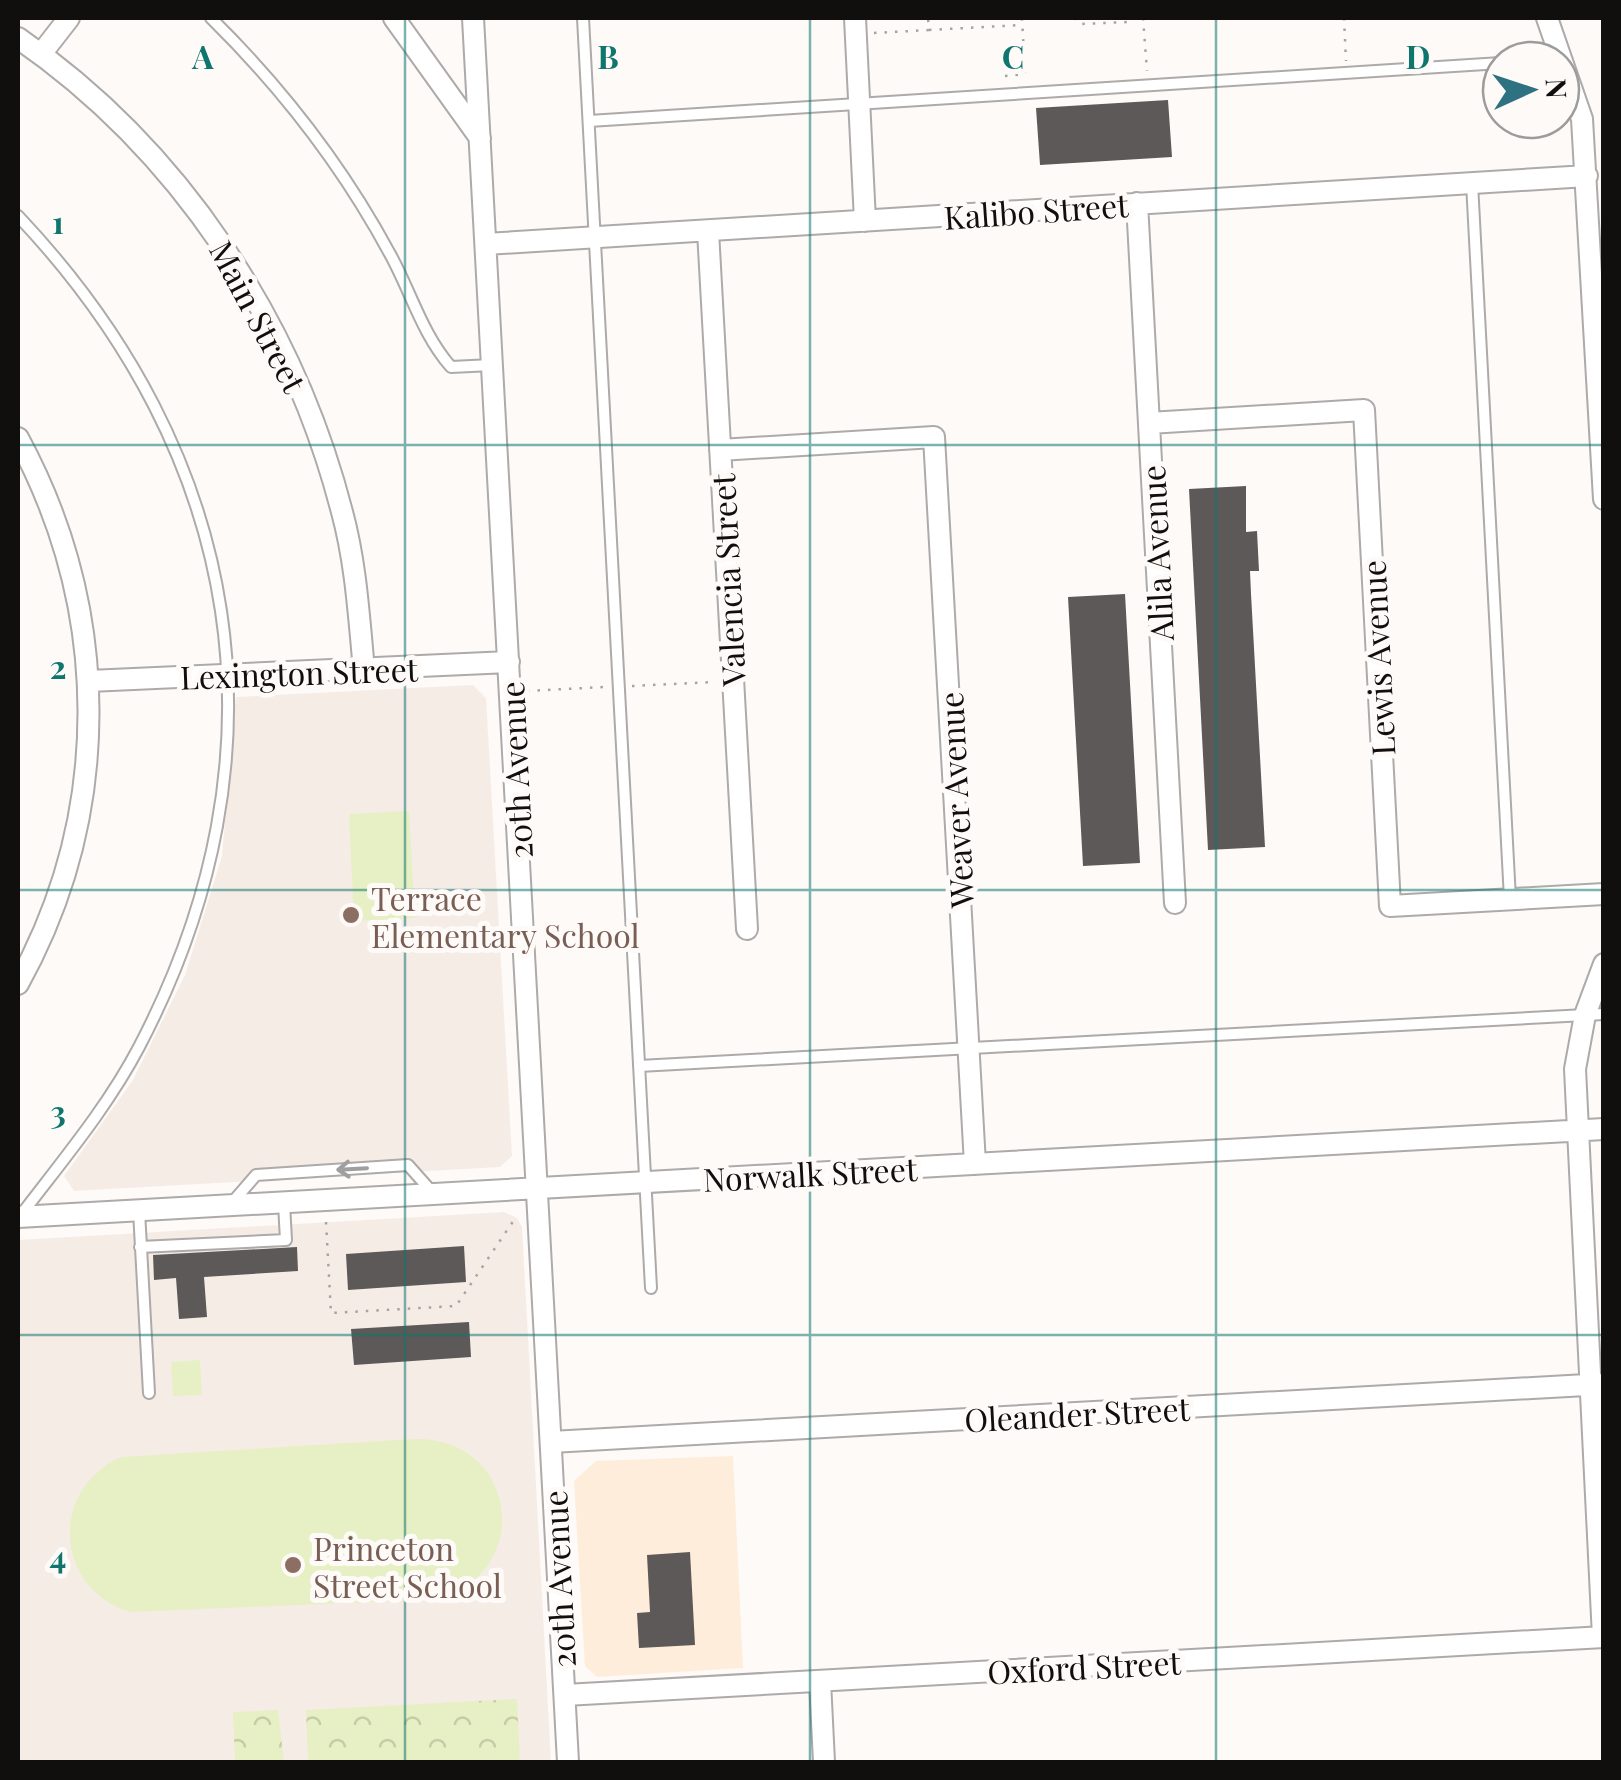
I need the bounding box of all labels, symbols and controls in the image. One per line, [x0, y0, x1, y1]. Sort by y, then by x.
text: A [191, 34, 214, 77]
text: B [597, 34, 619, 77]
text: C [1002, 34, 1024, 77]
text: D [1406, 34, 1430, 77]
north arrow [1481, 40, 1581, 140]
text: N [1538, 78, 1576, 100]
street label: Kalibo Street [942, 182, 1130, 238]
text: 1 [52, 199, 64, 242]
street label: Main Street [201, 233, 317, 400]
street label: Alila Avenue [1130, 464, 1182, 643]
street label: Valencia Street [700, 472, 754, 688]
street label: Lewis Avenue [1350, 559, 1404, 757]
text: 2 [50, 644, 66, 687]
street label: Lexington Street [179, 646, 419, 698]
street label: 20th Avenue [489, 680, 541, 860]
street label: Weaver Avenue [928, 691, 982, 910]
place label: Terrace Elementary School [371, 876, 640, 956]
marker: Terrace Elementary School [340, 904, 362, 926]
text: 3 [50, 1089, 66, 1132]
street label: Norwalk Street [702, 1146, 919, 1200]
one-way arrow [337, 1160, 369, 1179]
street label: Oleander Street [963, 1386, 1191, 1440]
street label: 20th Avenue [532, 1489, 584, 1669]
place label: Princeton Street School [313, 1526, 502, 1606]
text: 4 [50, 1534, 66, 1577]
marker: Princeton Street School [282, 1554, 304, 1576]
street label: Oxford Street [986, 1639, 1182, 1693]

